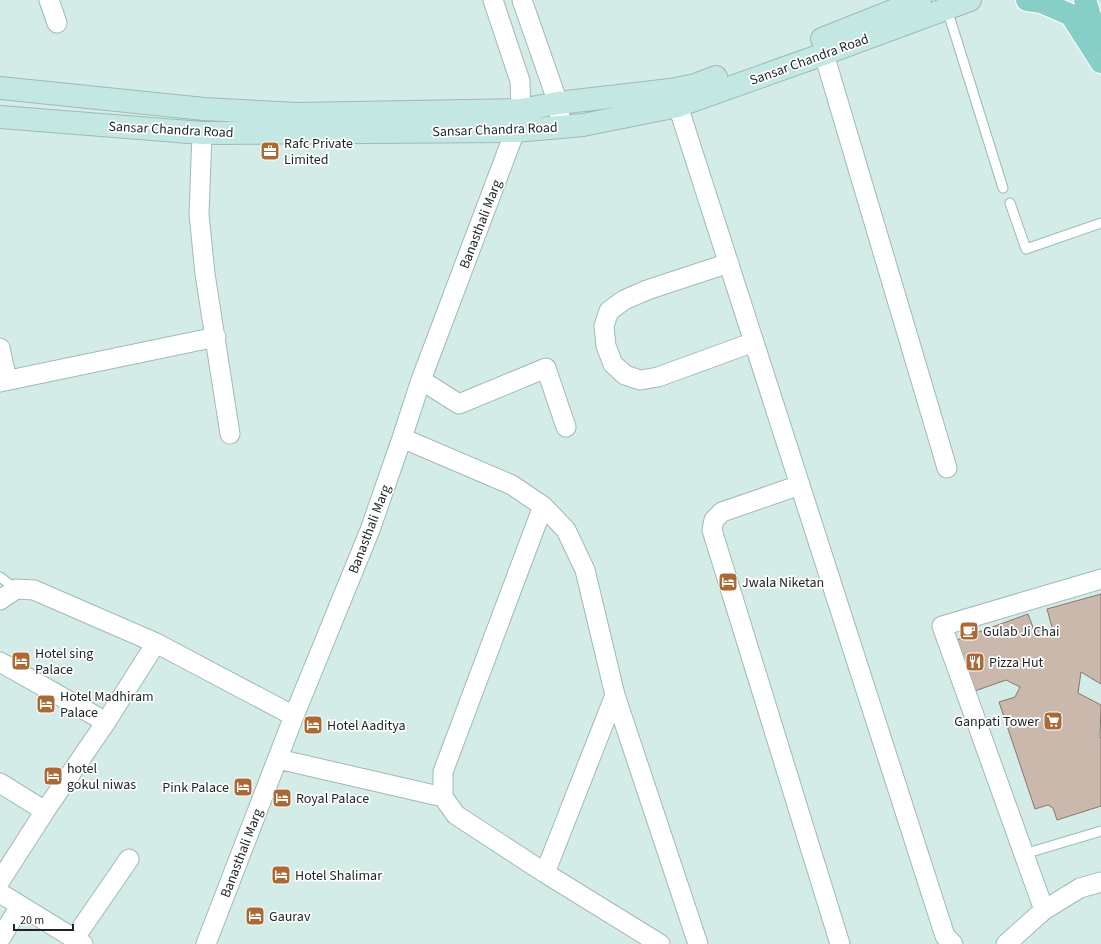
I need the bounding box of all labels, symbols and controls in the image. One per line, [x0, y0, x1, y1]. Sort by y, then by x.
street label: Sansar Chandra Road [747, 29, 872, 91]
street label: Sansar Chandra Road [108, 117, 234, 143]
street label: Sansar Chandra Road [432, 118, 558, 142]
place label: Rafc Private Limited [284, 134, 353, 170]
office icon: Rafc Private Limited [259, 140, 281, 162]
street label: Banasthali Marg [455, 177, 507, 272]
street label: Banasthali Marg [344, 482, 396, 577]
hotel icon: Jwala Niketan [717, 571, 739, 593]
place label: Jwala Niketan [742, 573, 824, 593]
cafe icon: Gulab Ji Chai [958, 620, 980, 642]
place label: Gulab Ji Chai [983, 622, 1059, 642]
place label: Hotel sing Palace [35, 644, 93, 680]
hotel icon: Hotel sing Palace [10, 650, 32, 672]
restaurant icon: Pizza Hut [964, 651, 986, 673]
place label: Pizza Hut [989, 653, 1044, 673]
place label: Hotel Madhiram Palace [60, 687, 154, 723]
hotel icon: Hotel Madhiram Palace [35, 693, 57, 715]
supermarket icon: Ganpati Tower [1042, 710, 1064, 732]
place label: Ganpati Tower [954, 712, 1039, 732]
hotel icon: Hotel Aaditya [302, 714, 324, 736]
place label: Hotel Aaditya [327, 716, 406, 736]
place label: hotel gokul niwas [67, 759, 136, 795]
hotel icon: hotel gokul niwas [42, 765, 64, 787]
hotel icon: Pink Palace [232, 776, 254, 798]
place label: Pink Palace [162, 778, 229, 798]
hotel icon: Royal Palace [271, 787, 293, 809]
place label: Royal Palace [296, 789, 369, 809]
street label: Banasthali Marg [216, 806, 268, 901]
hotel icon: Hotel Shalimar [270, 864, 292, 886]
place label: Hotel Shalimar [295, 866, 382, 886]
hotel icon: Gaurav [244, 905, 266, 927]
scale bar [14, 906, 73, 932]
place label: Gaurav [269, 907, 311, 927]
text: 20 m [20, 912, 44, 929]

